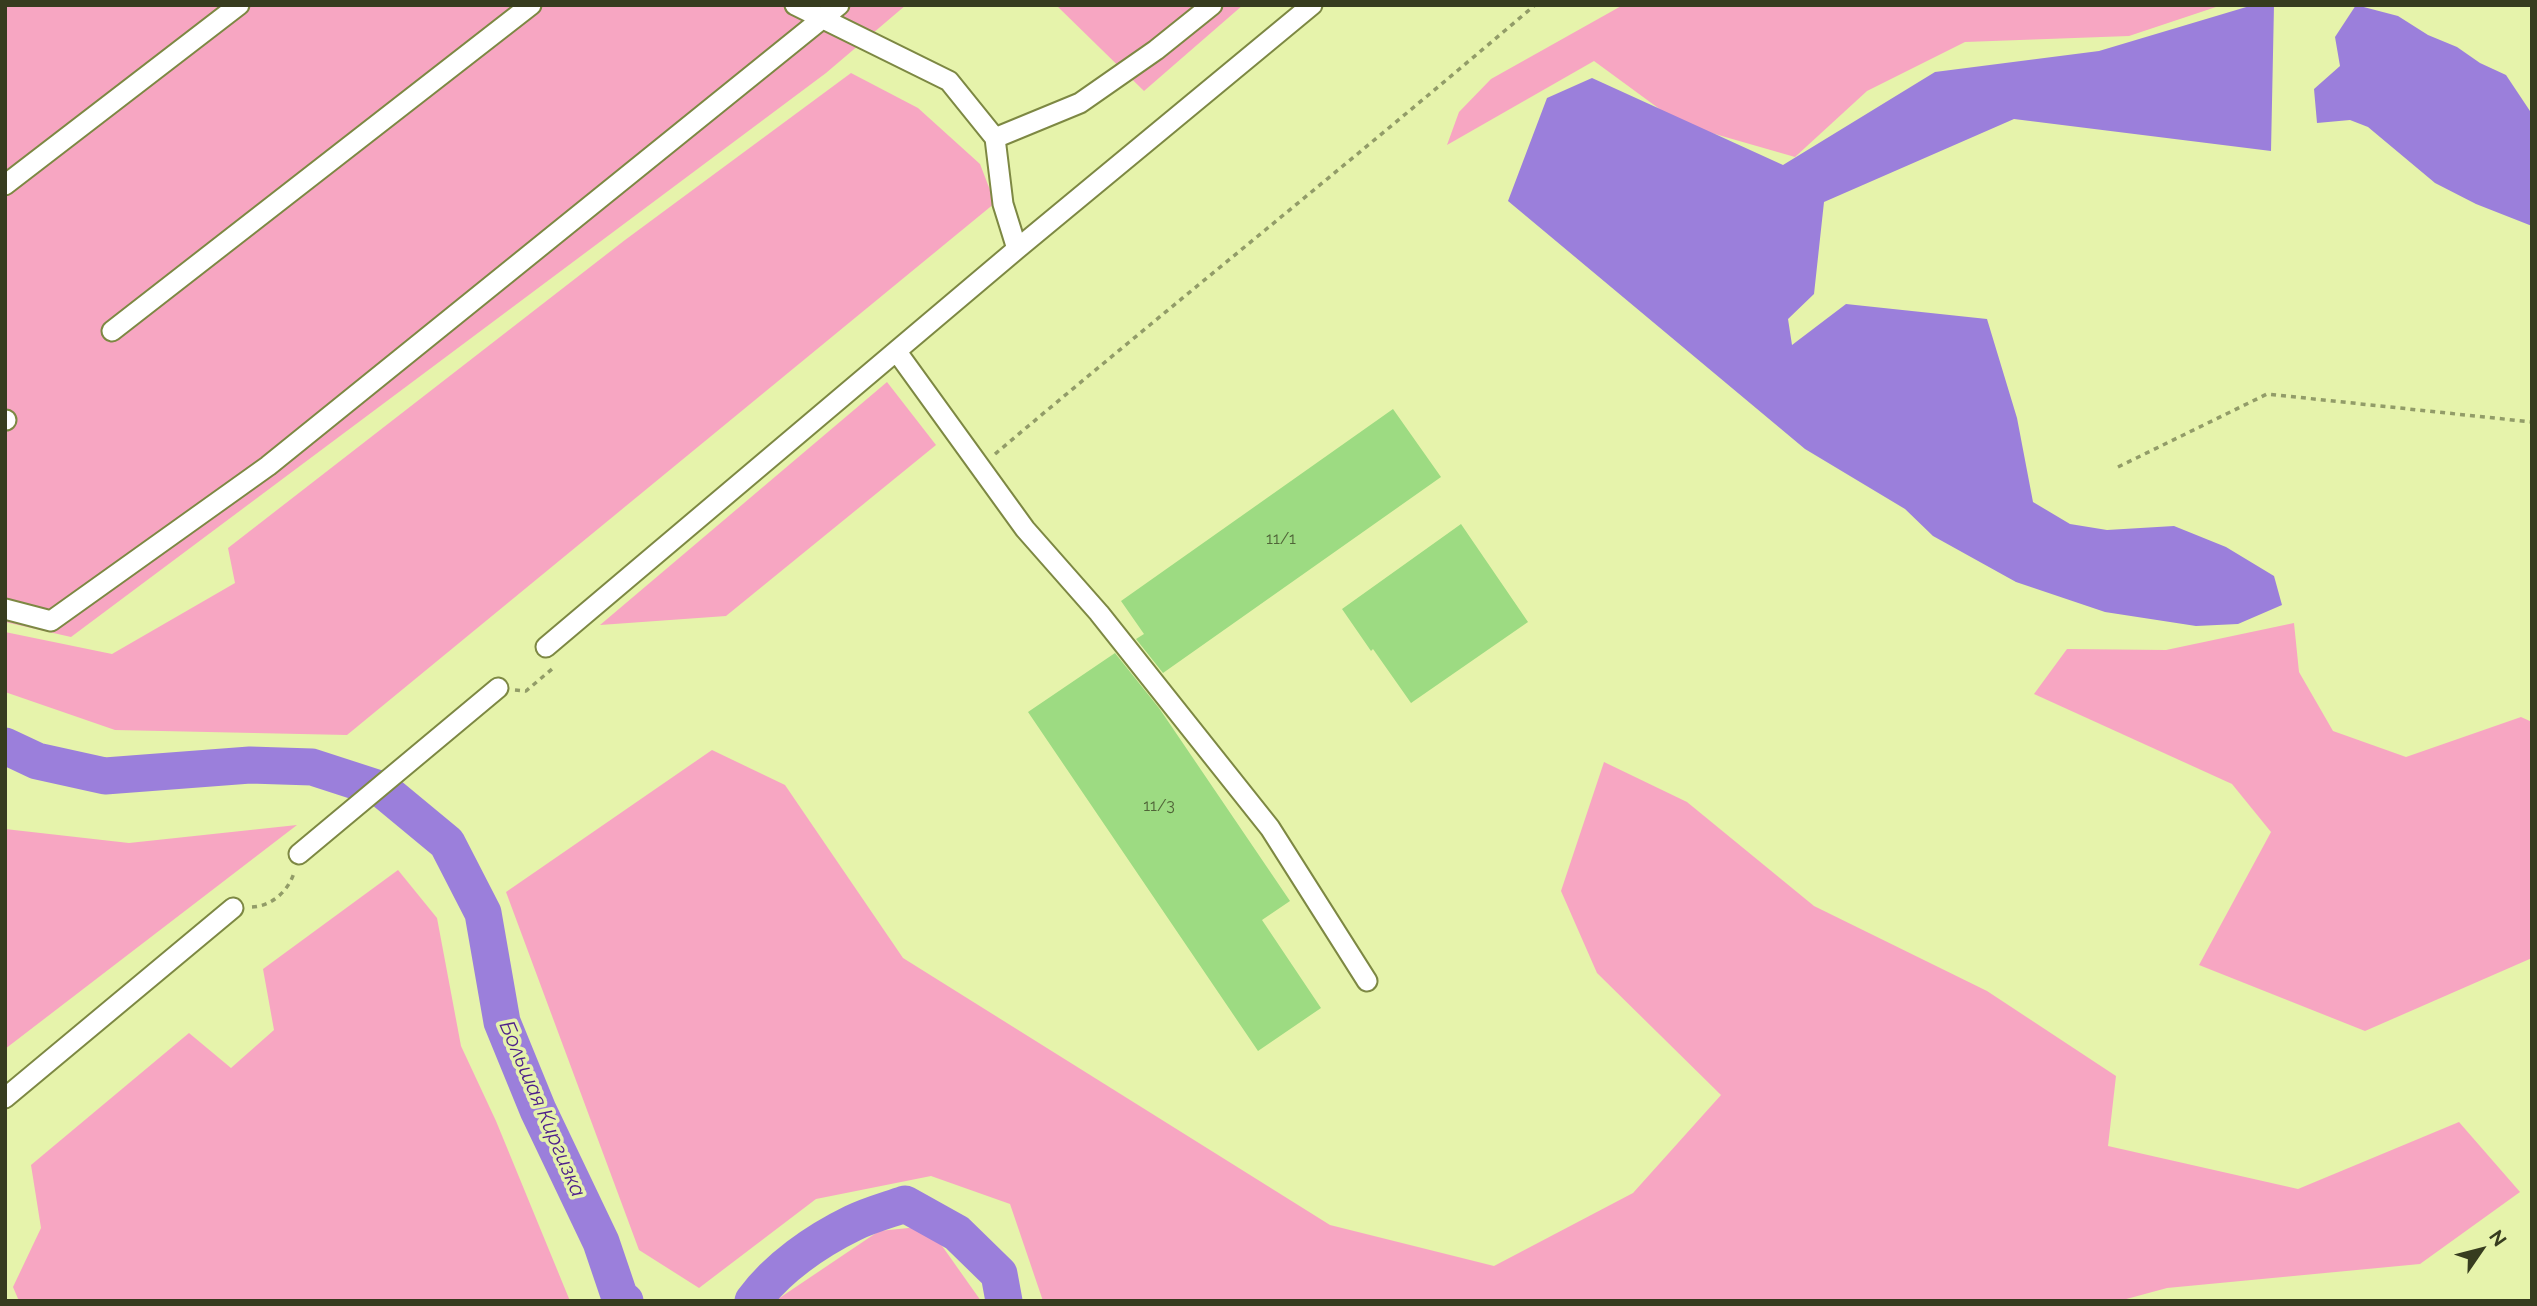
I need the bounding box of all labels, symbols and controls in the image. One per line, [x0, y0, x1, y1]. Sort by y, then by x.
house number: 11/1 [1266, 529, 1296, 549]
house number: 11/3 [1143, 796, 1175, 816]
water label: Большая Киргизка [494, 1017, 590, 1201]
north arrow [2446, 1215, 2516, 1285]
text: N [2485, 1226, 2511, 1250]

